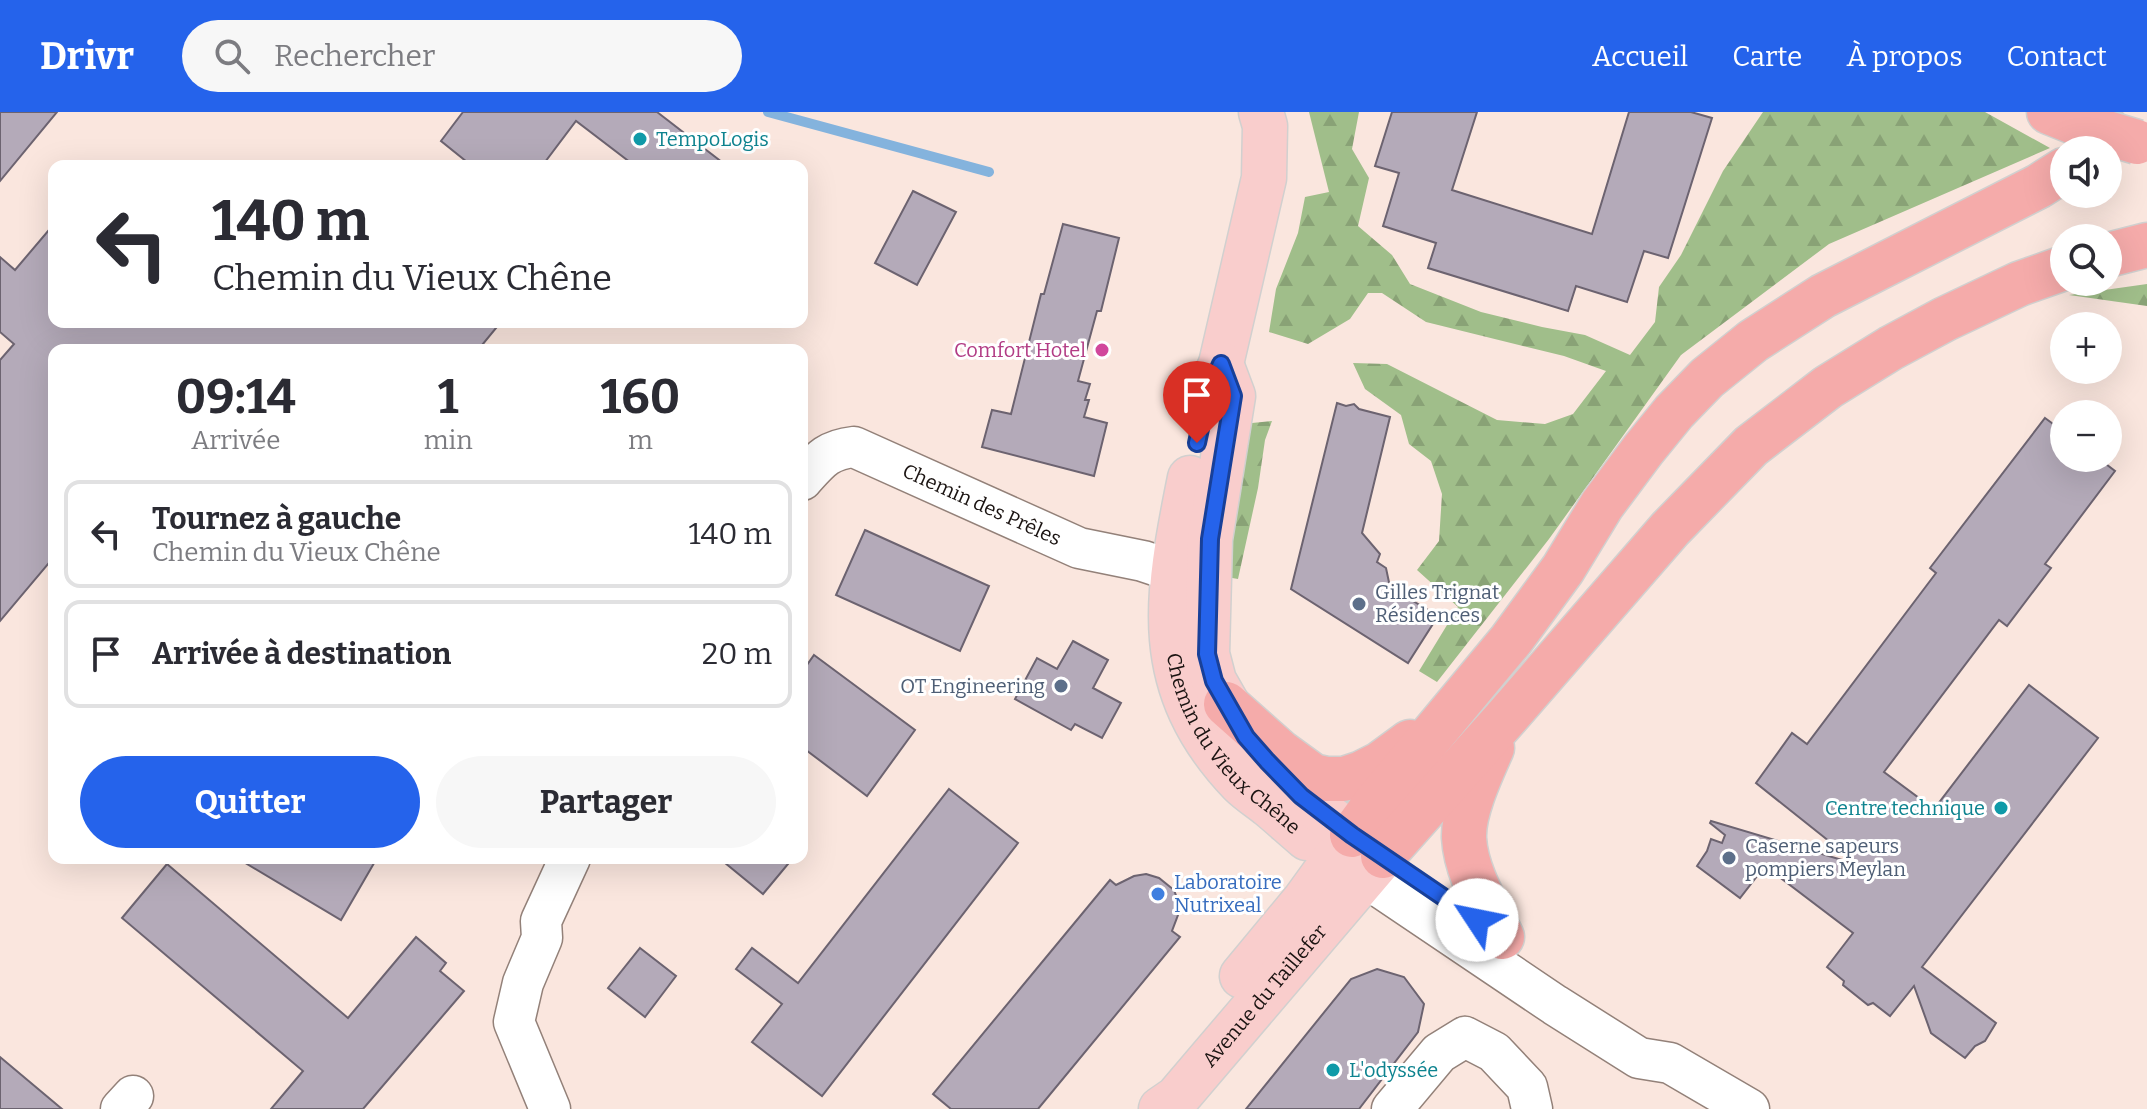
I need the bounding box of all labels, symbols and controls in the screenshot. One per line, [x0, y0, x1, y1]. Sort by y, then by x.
search box [182, 20, 742, 92]
text: Drivr [40, 33, 134, 79]
icon: search [210, 34, 254, 78]
text: Rechercher [274, 38, 435, 74]
text: Accueil [1592, 40, 1688, 73]
text: Carte [1732, 40, 1802, 73]
text: À propos [1846, 40, 1963, 73]
text: Contact [2007, 40, 2107, 73]
place label: TempoLogis [656, 127, 769, 151]
marker: TempoLogis [631, 130, 649, 148]
map controls [2050, 136, 2122, 472]
button: sound [2050, 136, 2122, 208]
text: 140 m [212, 188, 369, 255]
icon: left [80, 192, 184, 296]
button: search [2050, 224, 2122, 296]
text: Chemin du Vieux Chêne [212, 256, 612, 300]
button: + [2050, 312, 2122, 384]
place label: Comfort Hotel [954, 338, 1086, 362]
marker: Comfort Hotel [1093, 341, 1111, 359]
pin [1163, 361, 1231, 443]
text: 09:14 [176, 368, 296, 426]
text: 1 [438, 368, 459, 426]
text: 160 [601, 368, 680, 426]
icon: arrive [1175, 373, 1219, 417]
button: − [2050, 400, 2122, 472]
text: Arrivée [191, 425, 280, 456]
text: min [424, 425, 473, 456]
text: m [628, 425, 653, 456]
street label: Chemin des Prêles [899, 458, 1065, 550]
text: Tournez à gauche [152, 501, 401, 537]
icon: left [84, 512, 128, 556]
text: 140 m [688, 516, 772, 552]
text: Chemin du Vieux Chêne [152, 537, 441, 568]
place label: Gilles Trignat Résidences [1375, 580, 1499, 627]
marker: Gilles Trignat Résidences [1350, 595, 1368, 613]
icon: arrive [84, 632, 128, 676]
text: Arrivée à destination [152, 636, 451, 672]
text: 20 m [702, 636, 772, 672]
street label: Chemin du Vieux Chêne [1162, 651, 1305, 839]
place label: OT Engineering [900, 674, 1045, 698]
marker: OT Engineering [1052, 677, 1070, 695]
button: Quitter [80, 756, 420, 848]
button: Partager [436, 756, 776, 848]
place label: Centre technique [1825, 796, 1985, 820]
marker: Centre technique [1992, 799, 2010, 817]
place label: Caserne sapeurs pompiers Meylan [1745, 834, 1906, 881]
marker: Caserne sapeurs pompiers Meylan [1720, 849, 1738, 867]
place label: Laboratoire Nutrixeal [1174, 870, 1282, 917]
position arrow [1435, 878, 1519, 962]
marker: Laboratoire Nutrixeal [1149, 885, 1167, 903]
street label: Avenue du Taillefer [1197, 919, 1332, 1072]
place label: L'odyssée [1349, 1058, 1438, 1082]
marker: L'odyssée [1324, 1061, 1342, 1079]

